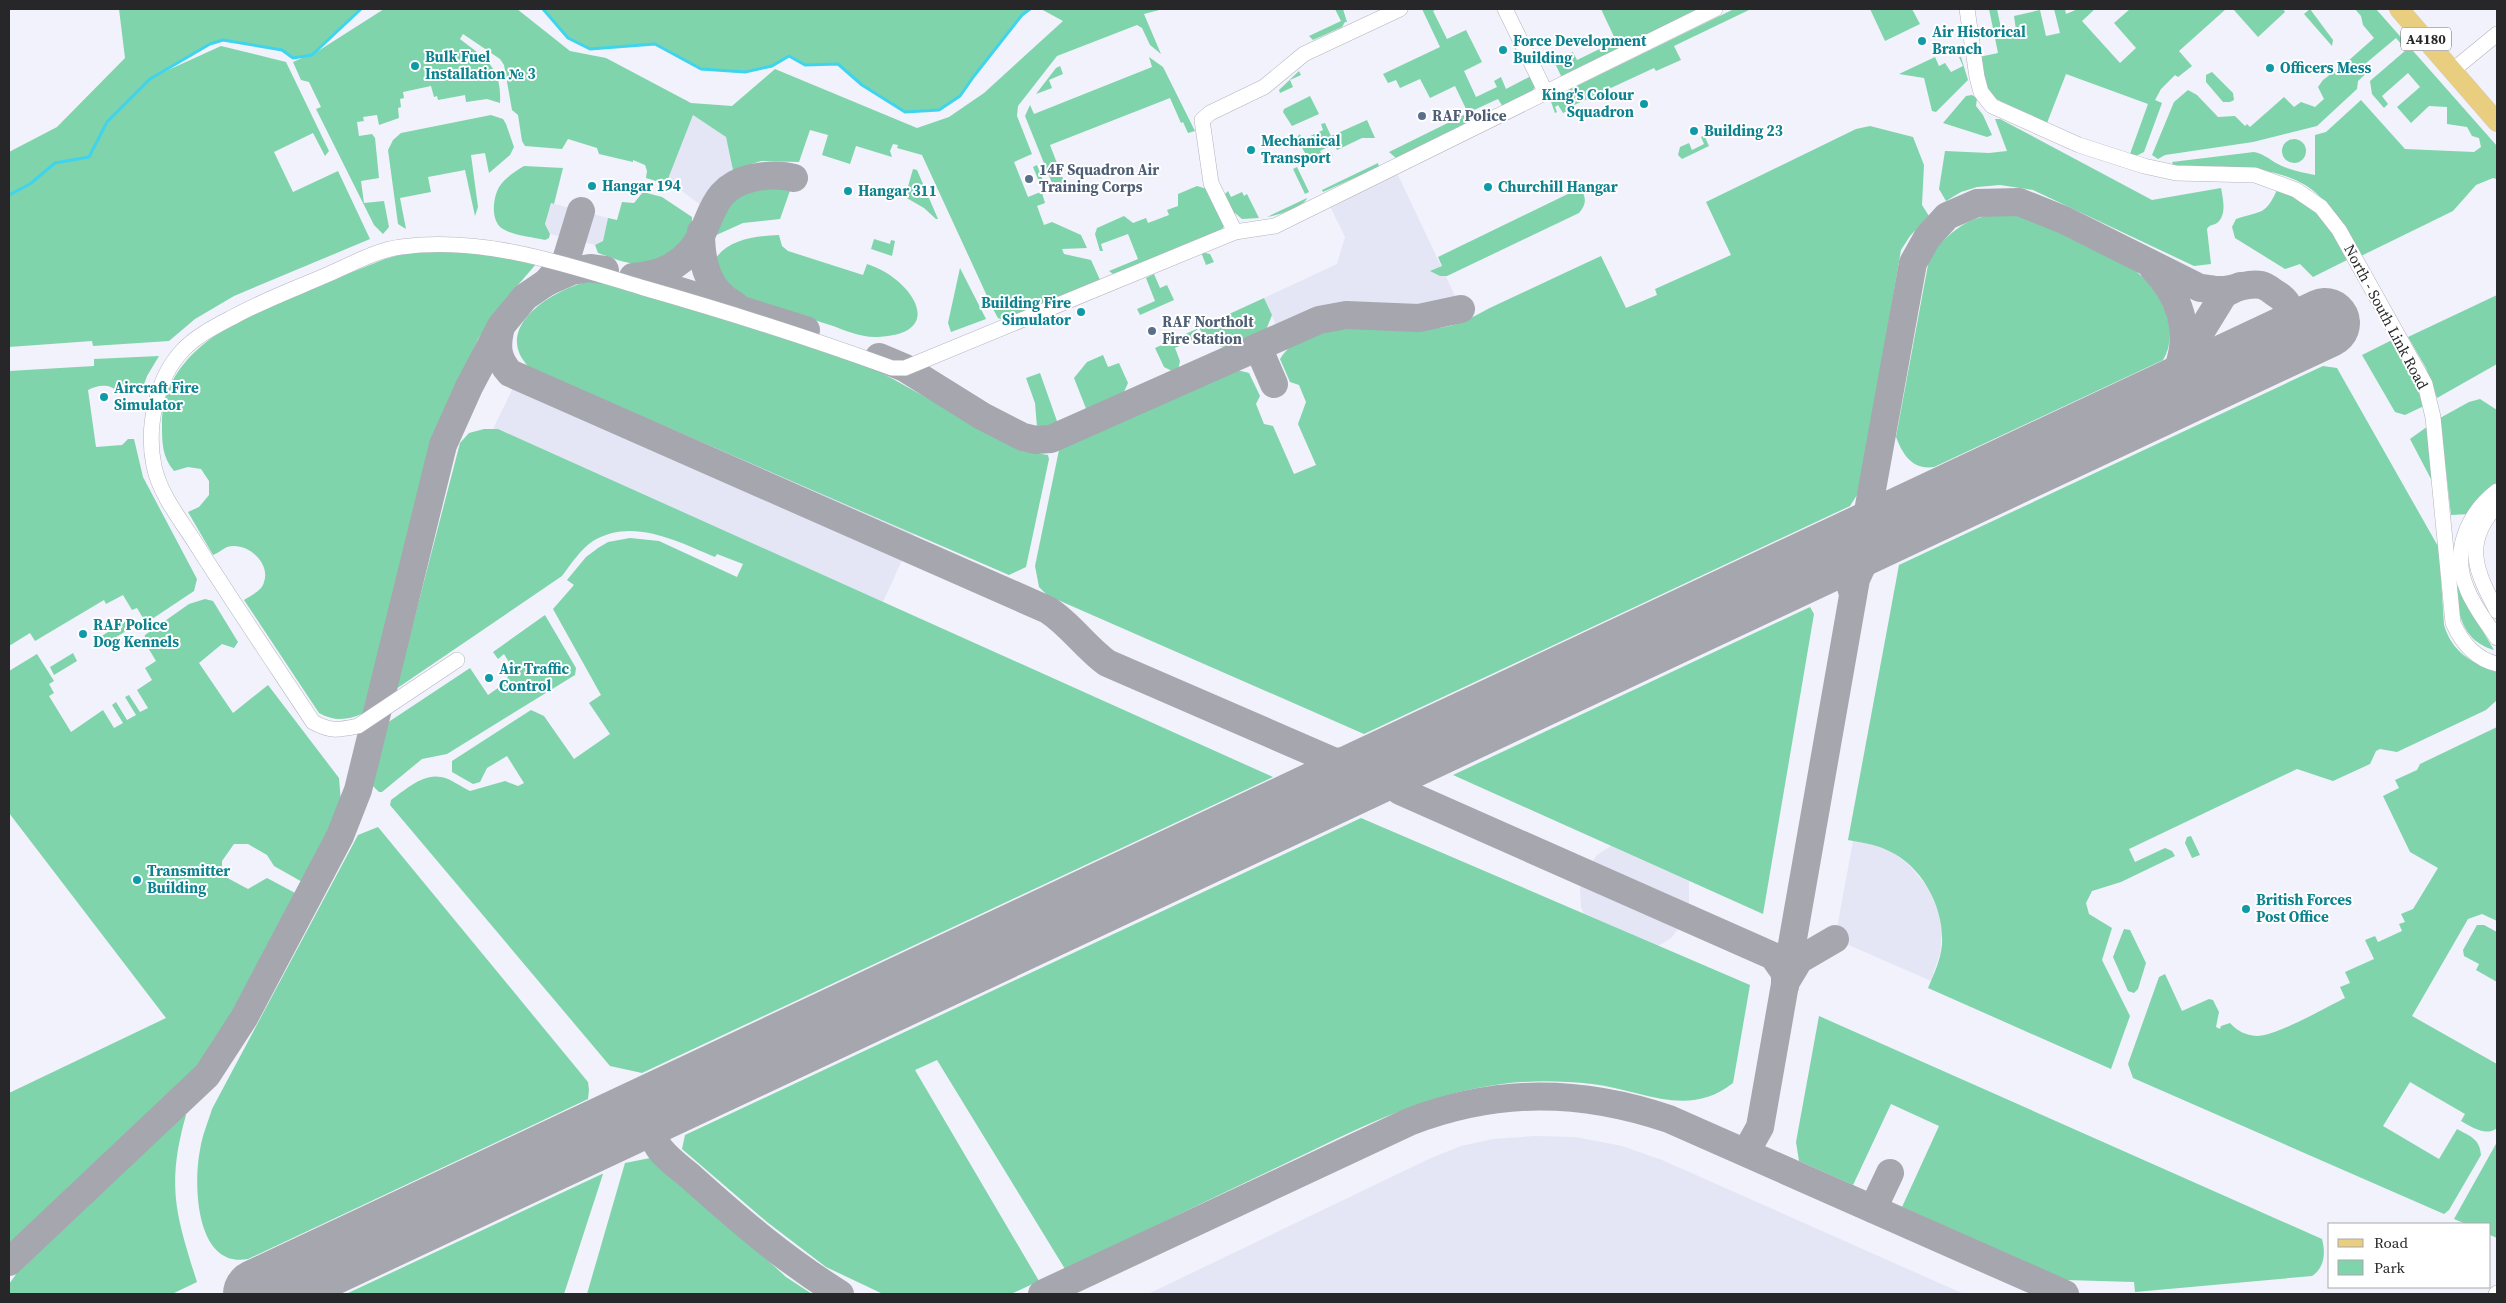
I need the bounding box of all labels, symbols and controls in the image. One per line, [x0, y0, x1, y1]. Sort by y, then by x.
place label: Air Historical Branch [1932, 21, 2026, 59]
road number: A4180 [2401, 28, 2451, 50]
place label: Force Development Building [1513, 30, 1647, 68]
marker: Air Historical Branch [1916, 35, 1928, 47]
marker: Force Development Building [1497, 44, 1509, 56]
place label: Bulk Fuel Installation № 3 [425, 46, 536, 84]
place label: Officers Mess [2280, 57, 2371, 78]
marker: Bulk Fuel Installation № 3 [409, 60, 421, 72]
marker: Officers Mess [2264, 62, 2276, 74]
place label: King's Colour Squadron [1541, 84, 1634, 122]
marker: King's Colour Squadron [1638, 98, 1650, 110]
place label: RAF Police [1432, 105, 1507, 126]
marker: RAF Police [1416, 110, 1428, 122]
place label: Building 23 [1704, 120, 1783, 141]
marker: Building 23 [1688, 125, 1700, 137]
place label: Mechanical Transport [1261, 130, 1341, 168]
marker: Mechanical Transport [1245, 144, 1257, 156]
place label: 14F Squadron Air Training Corps [1039, 159, 1159, 197]
marker: 14F Squadron Air Training Corps [1023, 173, 1035, 185]
place label: Hangar 194 [602, 175, 681, 196]
place label: Churchill Hangar [1498, 176, 1618, 197]
marker: Hangar 194 [586, 180, 598, 192]
place label: Hangar 311 [858, 180, 937, 201]
marker: Churchill Hangar [1482, 181, 1494, 193]
marker: Hangar 311 [842, 185, 854, 197]
street label: North - South Link Road [2339, 241, 2434, 393]
place label: Building Fire Simulator [981, 292, 1071, 330]
marker: Building Fire Simulator [1075, 306, 1087, 318]
place label: RAF Northolt Fire Station [1162, 311, 1254, 349]
marker: RAF Northolt Fire Station [1146, 325, 1158, 337]
place label: Aircraft Fire Simulator [114, 377, 199, 415]
marker: Aircraft Fire Simulator [98, 391, 110, 403]
place label: RAF Police Dog Kennels [93, 614, 179, 652]
marker: RAF Police Dog Kennels [77, 628, 89, 640]
place label: Air Traffic Control [499, 658, 569, 696]
marker: Air Traffic Control [483, 672, 495, 684]
place label: Transmitter Building [147, 860, 230, 898]
marker: Transmitter Building [131, 874, 143, 886]
place label: British Forces Post Office [2256, 889, 2352, 927]
marker: British Forces Post Office [2240, 903, 2252, 915]
legend [2328, 1223, 2491, 1288]
text: Road [2374, 1232, 2408, 1253]
text: Park [2374, 1257, 2406, 1278]

